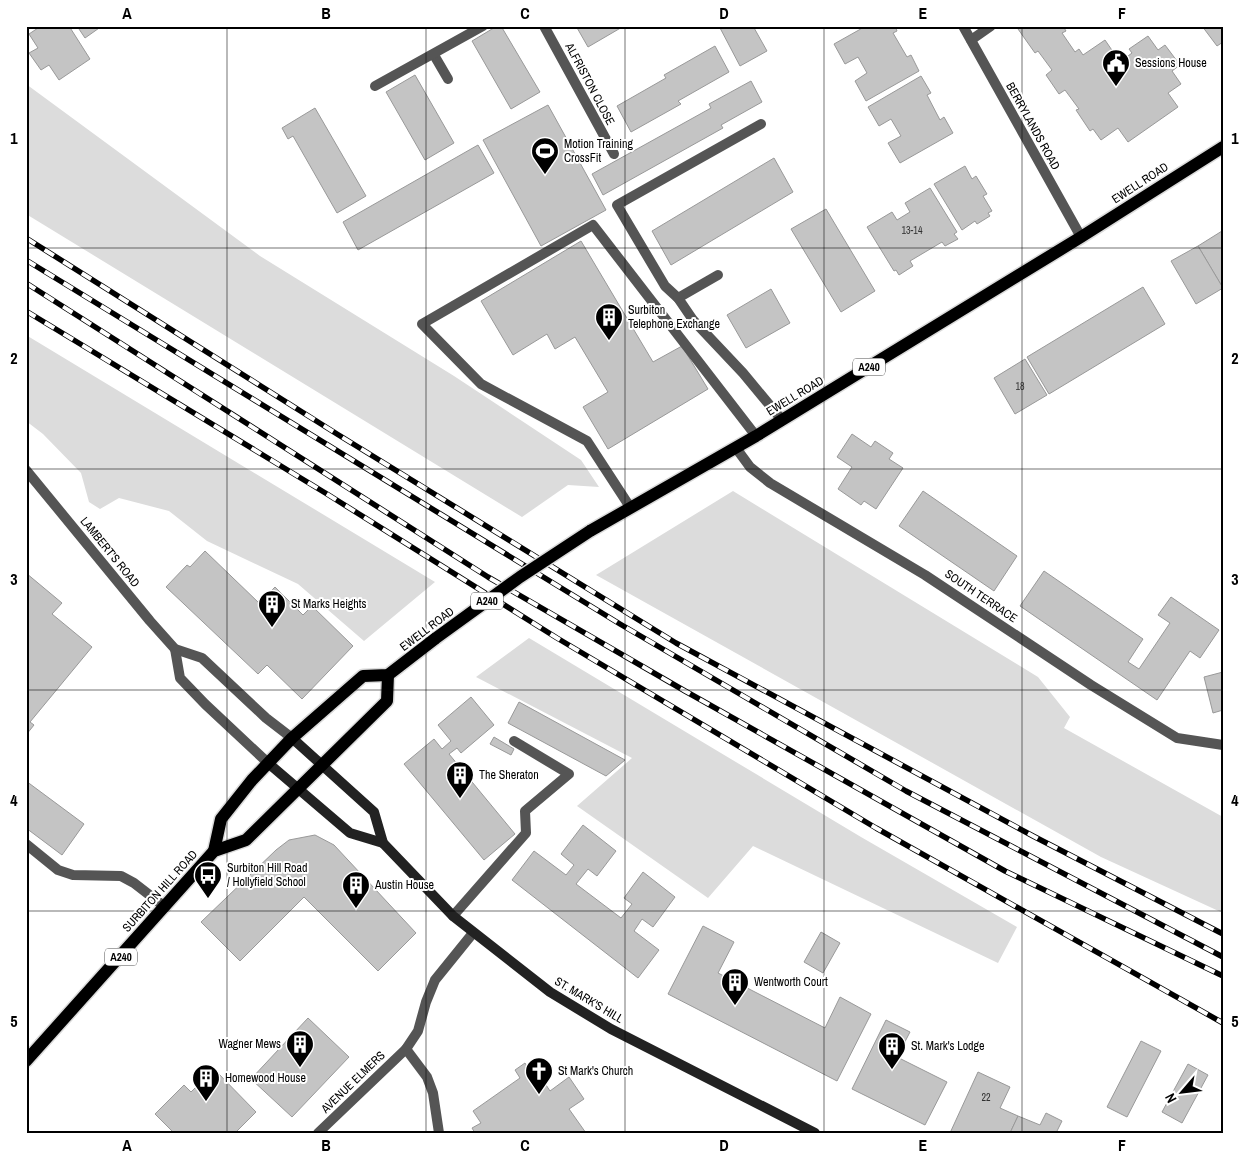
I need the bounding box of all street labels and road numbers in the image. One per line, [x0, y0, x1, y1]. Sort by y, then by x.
street label: ALFRISTON CLOSE [561, 39, 618, 128]
street label: BERRYLANDS ROAD [1002, 79, 1064, 173]
street label: EWELL ROAD [1109, 159, 1171, 207]
road number: A240 [853, 358, 885, 376]
street label: EWELL ROAD [763, 373, 827, 419]
street label: LAMBERT'S ROAD [77, 514, 143, 590]
street label: SOUTH TERRACE [942, 566, 1020, 626]
road number: A240 [471, 592, 503, 610]
street label: EWELL ROAD [397, 603, 457, 655]
street label: SURBITON HILL ROAD [119, 847, 201, 935]
road number: A240 [105, 949, 137, 966]
street label: ST. MARK'S HILL [552, 973, 627, 1027]
street label: AVENUE ELMERS [317, 1047, 389, 1117]

